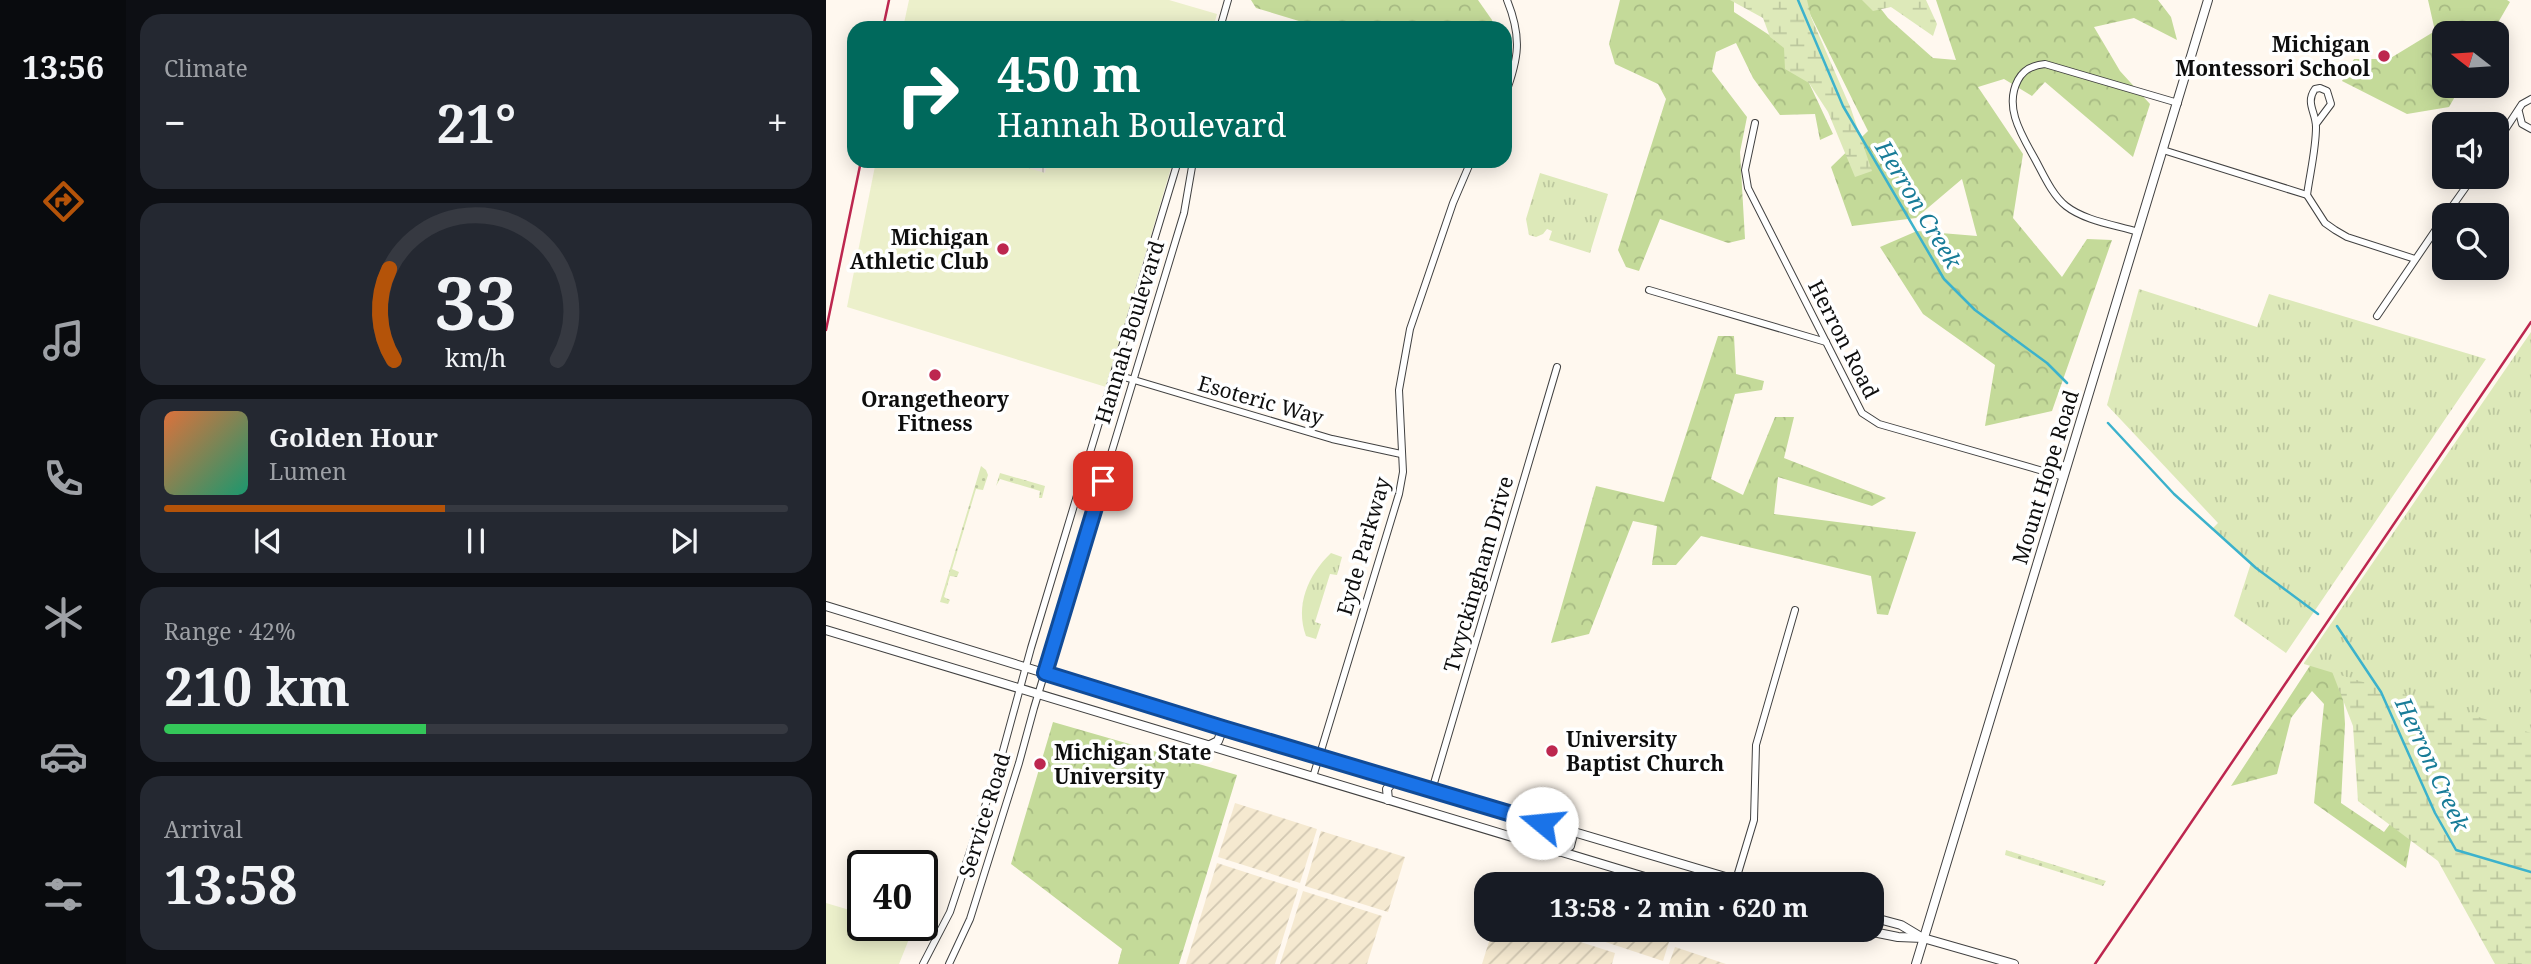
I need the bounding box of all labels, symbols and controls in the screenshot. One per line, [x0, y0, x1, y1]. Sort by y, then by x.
north arrow [2432, 21, 2510, 98]
map controls [2432, 21, 2509, 280]
place label: Michigan Montessori School [2175, 30, 2371, 82]
text: 450 m [997, 40, 1141, 106]
text: 13:56 [22, 45, 104, 88]
marker: Michigan Montessori School [2376, 48, 2392, 64]
icon: right [882, 49, 973, 140]
text: Climate [164, 52, 248, 84]
text: 21° [437, 87, 516, 158]
text: − [164, 96, 186, 148]
text: + [767, 96, 788, 148]
text: Hannah Boulevard [997, 103, 1286, 146]
button: sound [2432, 112, 2509, 189]
water label: Herron Creek [1868, 133, 1970, 275]
icon: directions [39, 177, 88, 226]
button: search [2432, 203, 2509, 280]
place label: Michigan Athletic Club [850, 223, 989, 275]
street label: Hannah Boulevard [1088, 237, 1170, 427]
marker: Michigan Athletic Club [995, 241, 1011, 257]
text: 33 [435, 252, 517, 351]
street label: Herron Road [1802, 275, 1886, 403]
icon: music [39, 316, 88, 365]
text: km/h [445, 339, 507, 373]
marker: Orangetheory Fitness [927, 367, 943, 383]
street label: Esoteric Way [1195, 369, 1327, 431]
place label: Orangetheory Fitness [861, 385, 1010, 437]
street label: Mount Hope Road [2005, 386, 2085, 567]
text: Golden Hour [269, 419, 438, 455]
pin [1073, 451, 1133, 511]
icon: phone [39, 454, 88, 503]
text: Lumen [269, 455, 347, 487]
icon: arrive [1084, 462, 1122, 500]
street label: Eyde Parkway [1330, 473, 1396, 618]
street label: Twyckingham Drive [1437, 473, 1519, 675]
icon: previous [249, 522, 287, 560]
icon: pause [457, 522, 495, 560]
icon: next [665, 522, 703, 560]
icon: climate [39, 593, 88, 642]
text: Range · 42% [164, 615, 296, 647]
text: 210 km [164, 650, 350, 721]
water label: Herron Creek [2388, 691, 2478, 837]
place label: University Baptist Church [1566, 725, 1724, 777]
icon: car [39, 732, 88, 781]
place label: Michigan State University [1054, 738, 1211, 790]
marker: University Baptist Church [1544, 743, 1560, 759]
street label: Service Road [952, 749, 1016, 881]
marker: Michigan State University [1032, 756, 1048, 772]
position arrow [1505, 786, 1579, 860]
text: Arrival [164, 813, 243, 845]
text: 13:58 [164, 848, 297, 919]
speed limit sign: 40 [847, 850, 938, 941]
icon: filters [39, 870, 88, 919]
text: 13:58 · 2 min · 620 m [1549, 889, 1809, 925]

